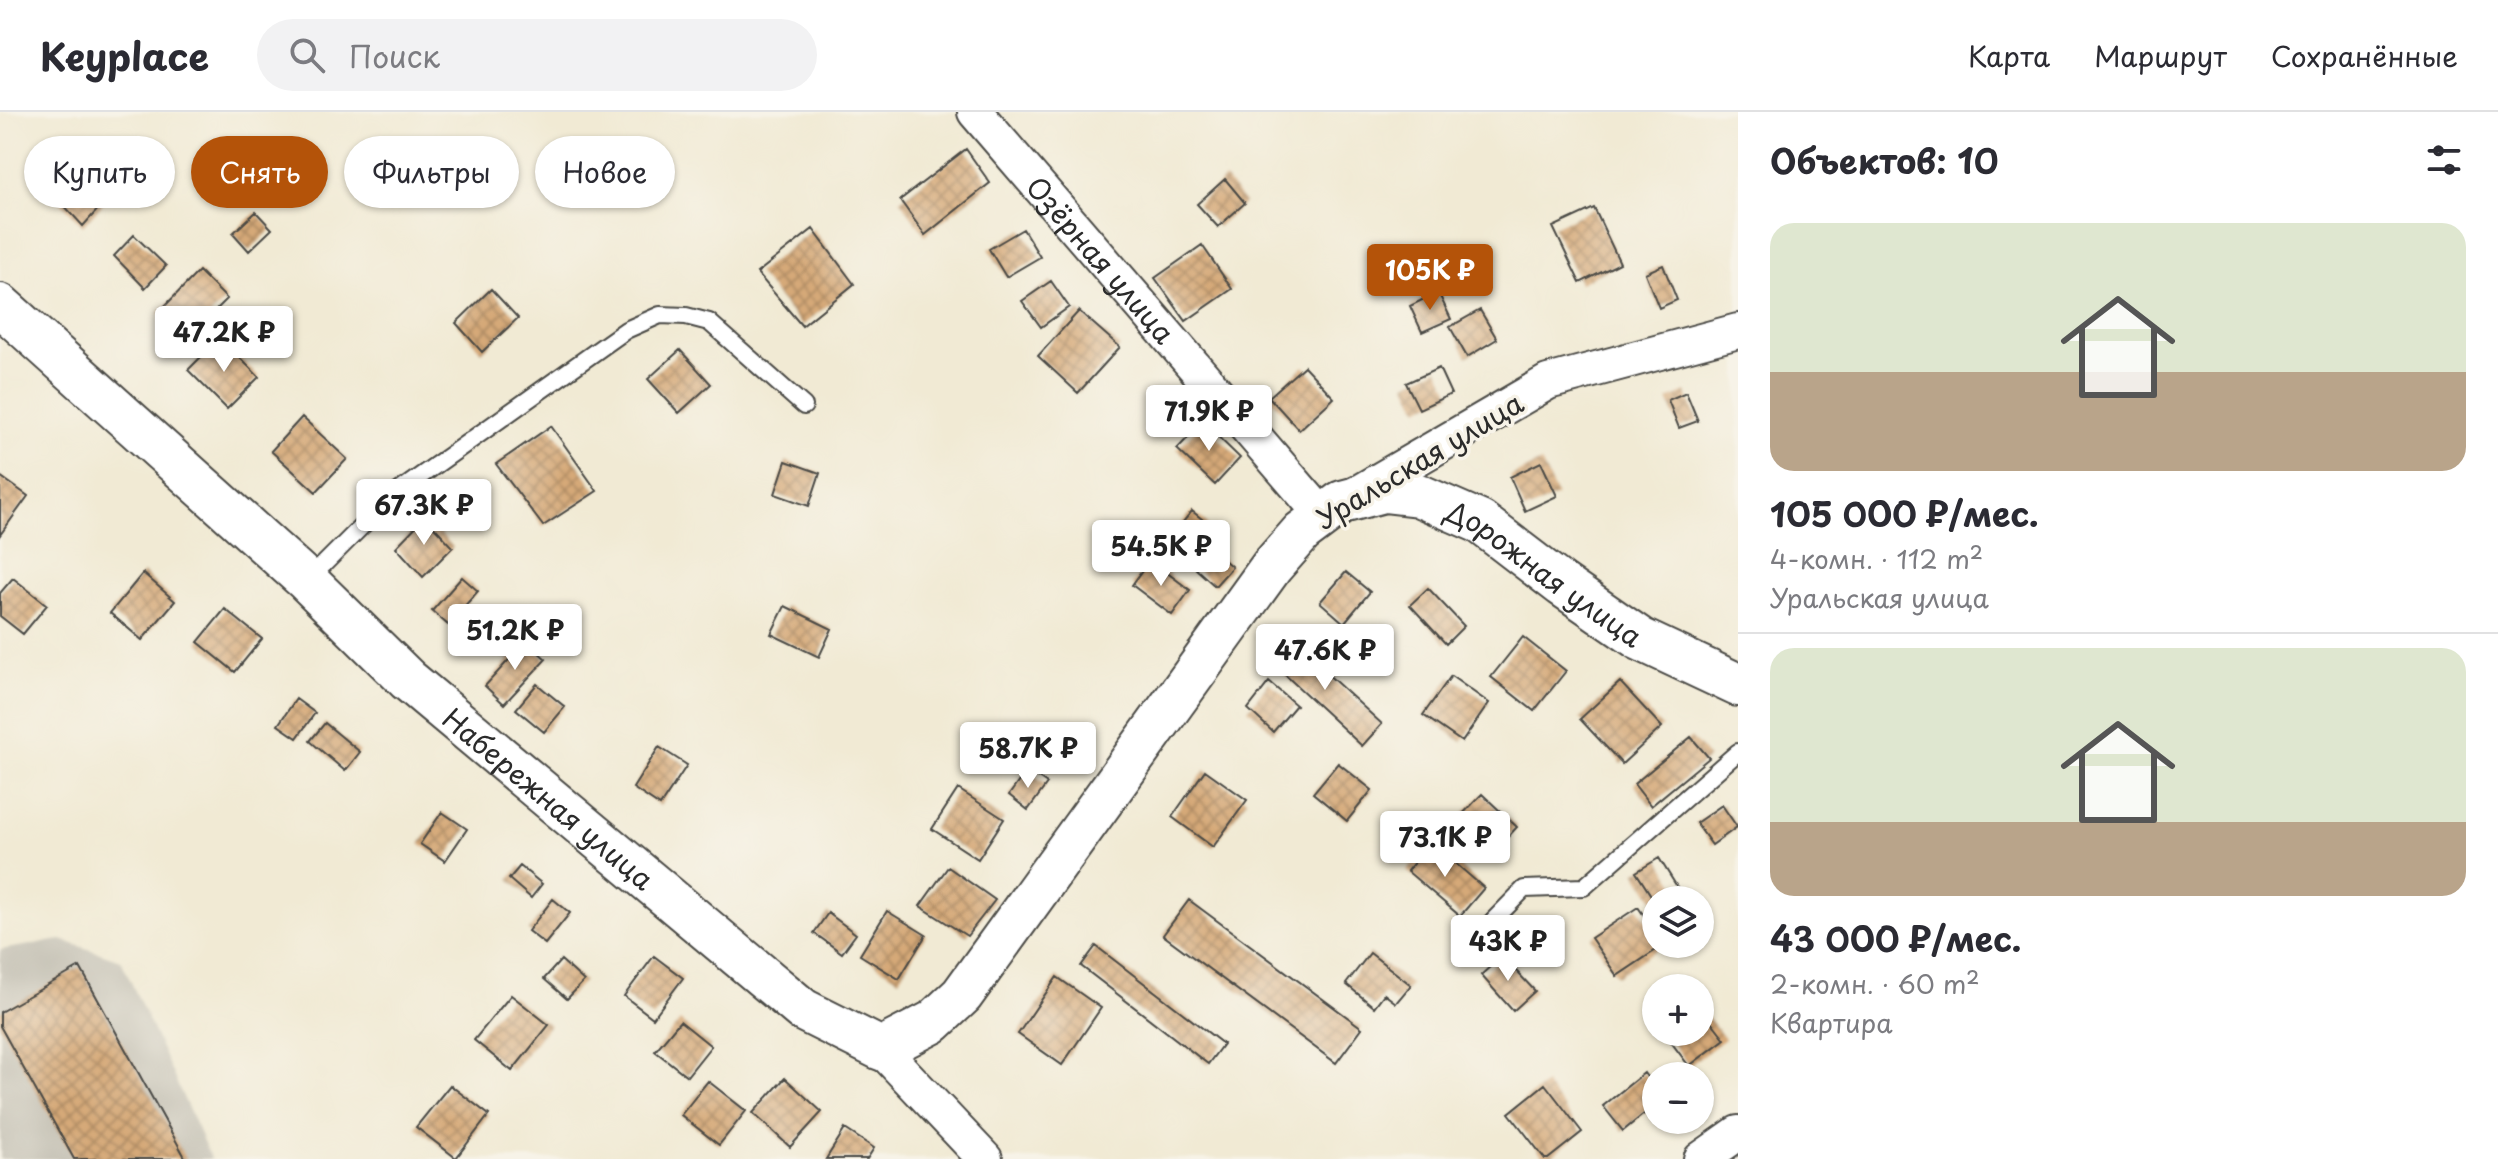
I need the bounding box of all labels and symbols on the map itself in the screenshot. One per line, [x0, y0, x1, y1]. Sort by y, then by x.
street label: Озёрная улица [1017, 166, 1186, 353]
pin: 105K ₽ [1365, 244, 1495, 312]
pin: 47.2K ₽ [150, 306, 298, 374]
street label: Уральская улица [1307, 381, 1531, 539]
pin: 71.9K ₽ [1135, 385, 1283, 453]
pin: 67.3K ₽ [350, 479, 498, 547]
street label: Дорожная улица [1439, 488, 1652, 657]
pin: 54.5K ₽ [1087, 520, 1235, 588]
pin: 51.2K ₽ [441, 604, 589, 672]
pin: 47.6K ₽ [1251, 624, 1399, 692]
street label: Набережная улица [434, 697, 664, 899]
pin: 58.7K ₽ [954, 722, 1102, 790]
pin: 73.1K ₽ [1371, 811, 1519, 879]
pin: 43K ₽ [1452, 915, 1564, 983]

